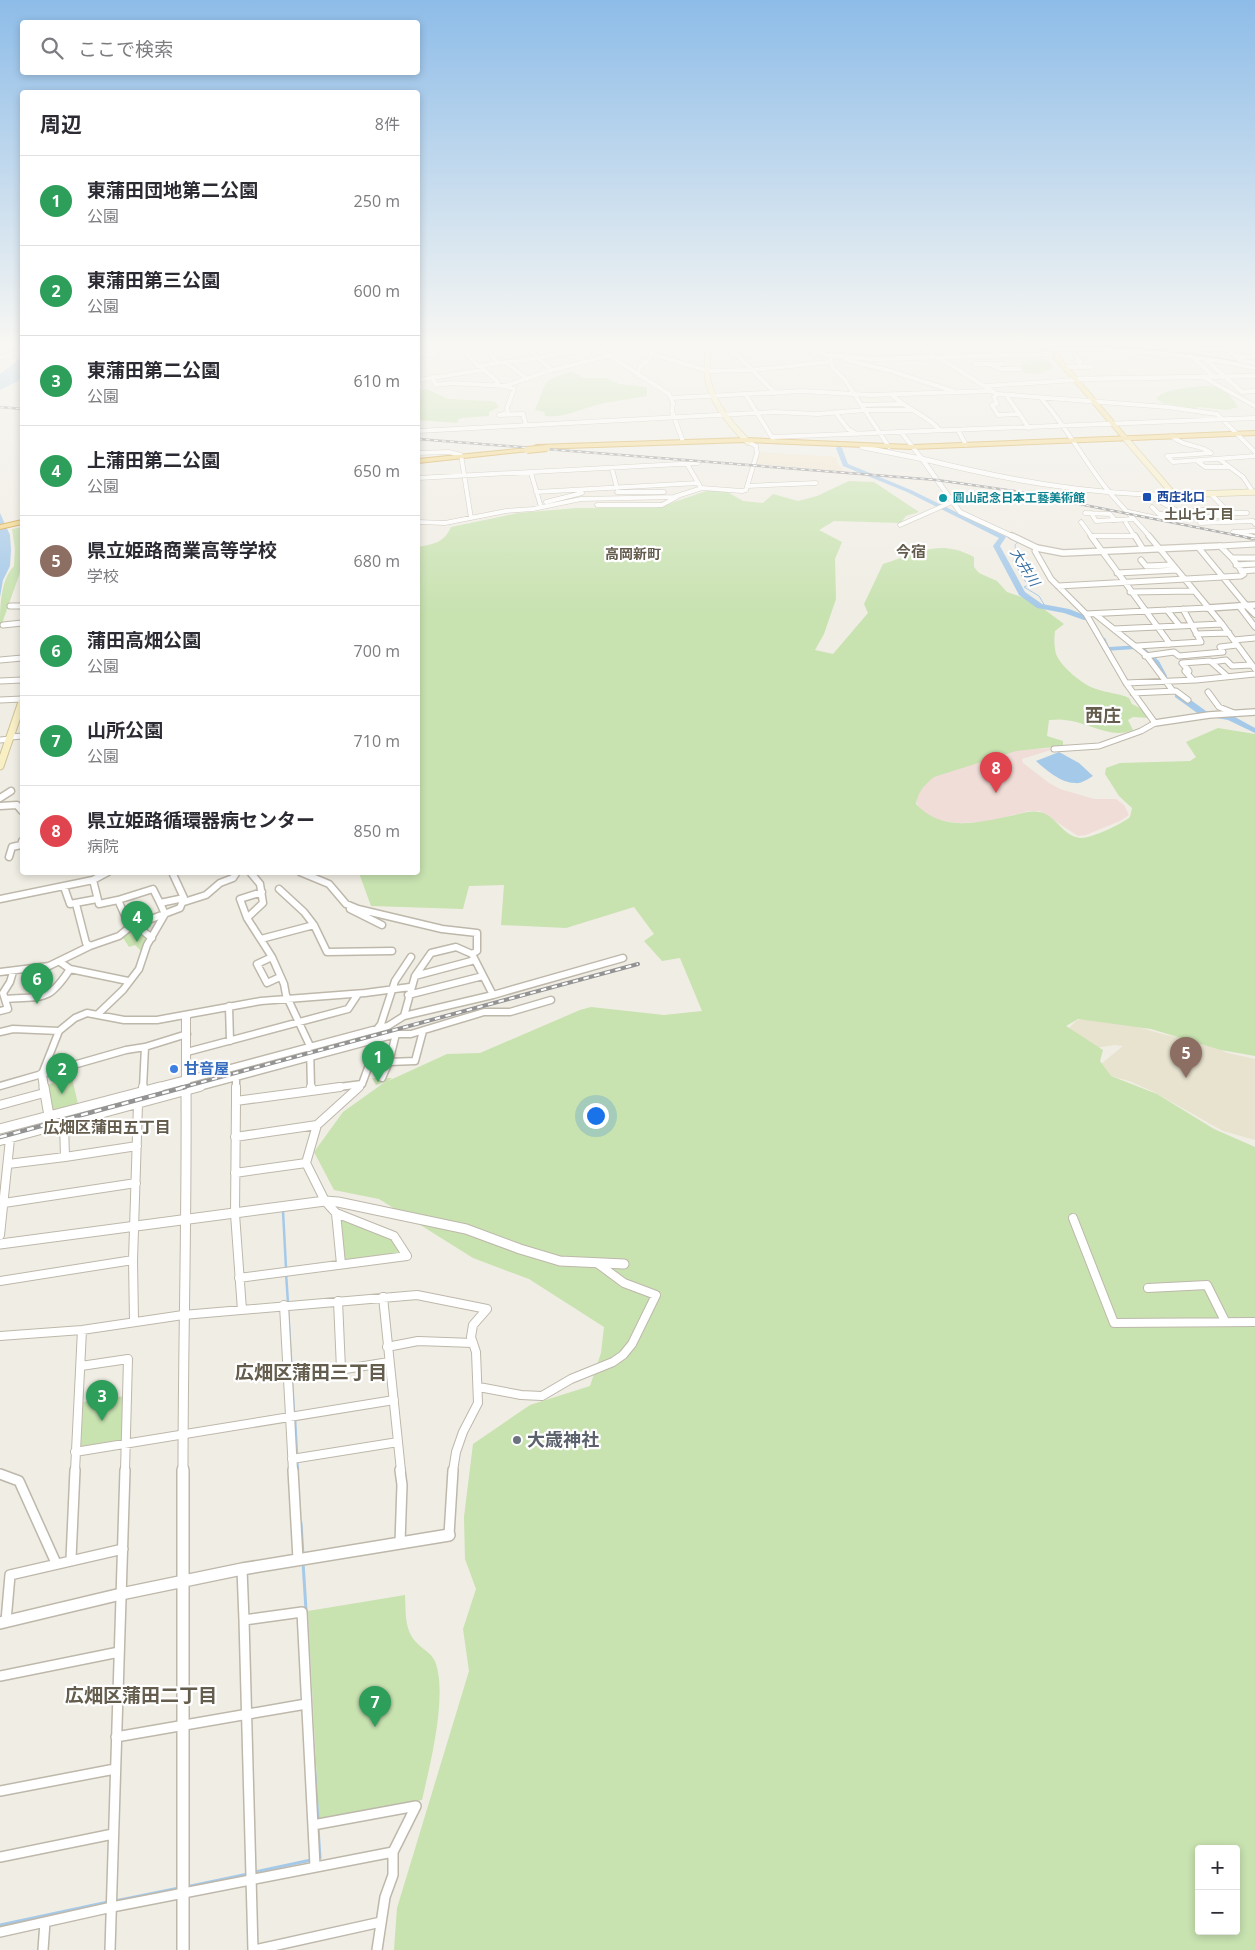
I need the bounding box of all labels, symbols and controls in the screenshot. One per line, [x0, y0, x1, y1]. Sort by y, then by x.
search box [20, 20, 420, 75]
icon: search [38, 34, 66, 62]
text: ここで検索 [78, 36, 173, 62]
text: 周辺 [40, 110, 82, 138]
text: 8件 [375, 113, 400, 135]
text: 東蒲田団地第二公園 [87, 177, 258, 203]
text: 1 [51, 190, 61, 212]
text: 250 m [354, 190, 400, 212]
text: 公園 [87, 205, 119, 227]
text: 東蒲田第三公園 [87, 267, 220, 293]
text: 2 [51, 280, 61, 302]
text: 600 m [354, 280, 400, 302]
text: 公園 [87, 295, 119, 317]
text: 東蒲田第二公園 [87, 357, 220, 383]
text: 3 [51, 370, 61, 392]
text: 610 m [354, 370, 400, 392]
text: 公園 [87, 385, 119, 407]
text: 上蒲田第二公園 [87, 447, 220, 473]
text: 4 [51, 460, 61, 482]
text: 650 m [354, 460, 400, 482]
text: 公園 [87, 475, 119, 497]
place label: 西庄北口 [1157, 488, 1205, 505]
place label: 圓山記念日本工藝美術館 [953, 489, 1085, 506]
marker: 西庄北口 [1141, 491, 1153, 503]
marker: 圓山記念日本工藝美術館 [937, 492, 949, 504]
district label: 土山七丁目 [1164, 504, 1234, 523]
text: 県立姫路商業高等学校 [87, 537, 277, 563]
district label: 今宿 [896, 541, 926, 561]
district label: 高岡新町 [605, 544, 661, 563]
water label: 大井川 [1006, 544, 1046, 591]
text: 5 [51, 550, 61, 572]
text: 680 m [354, 550, 400, 572]
text: 学校 [87, 565, 119, 587]
text: 蒲田高畑公園 [87, 627, 201, 653]
text: 6 [51, 640, 61, 662]
text: 700 m [354, 640, 400, 662]
text: 公園 [87, 655, 119, 677]
district label: 西庄 [1085, 703, 1121, 727]
text: 山所公園 [87, 717, 163, 743]
text: 7 [51, 730, 61, 752]
text: 710 m [354, 730, 400, 752]
text: 公園 [87, 745, 119, 767]
pin: 8 [980, 752, 1012, 793]
text: 県立姫路循環器病センター [87, 807, 315, 833]
text: 8 [51, 820, 61, 842]
text: 850 m [354, 820, 400, 842]
text: 病院 [87, 835, 119, 857]
pin: 4 [121, 901, 153, 942]
pin: 6 [21, 963, 53, 1004]
pin: 5 [1170, 1037, 1202, 1078]
pin: 1 [362, 1041, 394, 1082]
pin: 2 [46, 1053, 78, 1094]
place label: 甘音屋 [184, 1058, 229, 1078]
marker: 甘音屋 [168, 1063, 180, 1075]
your location [583, 1103, 609, 1129]
district label: 広畑区蒲田五丁目 [43, 1116, 171, 1138]
district label: 広畑区蒲田三丁目 [235, 1359, 387, 1385]
pin: 3 [86, 1380, 118, 1421]
place label: 大歳神社 [527, 1427, 599, 1451]
marker: 大歳神社 [511, 1434, 523, 1446]
district label: 広畑区蒲田二丁目 [65, 1682, 217, 1708]
pin: 7 [359, 1686, 391, 1727]
map controls [1195, 1845, 1240, 1935]
button: + [1195, 1845, 1240, 1890]
button: − [1195, 1890, 1240, 1935]

